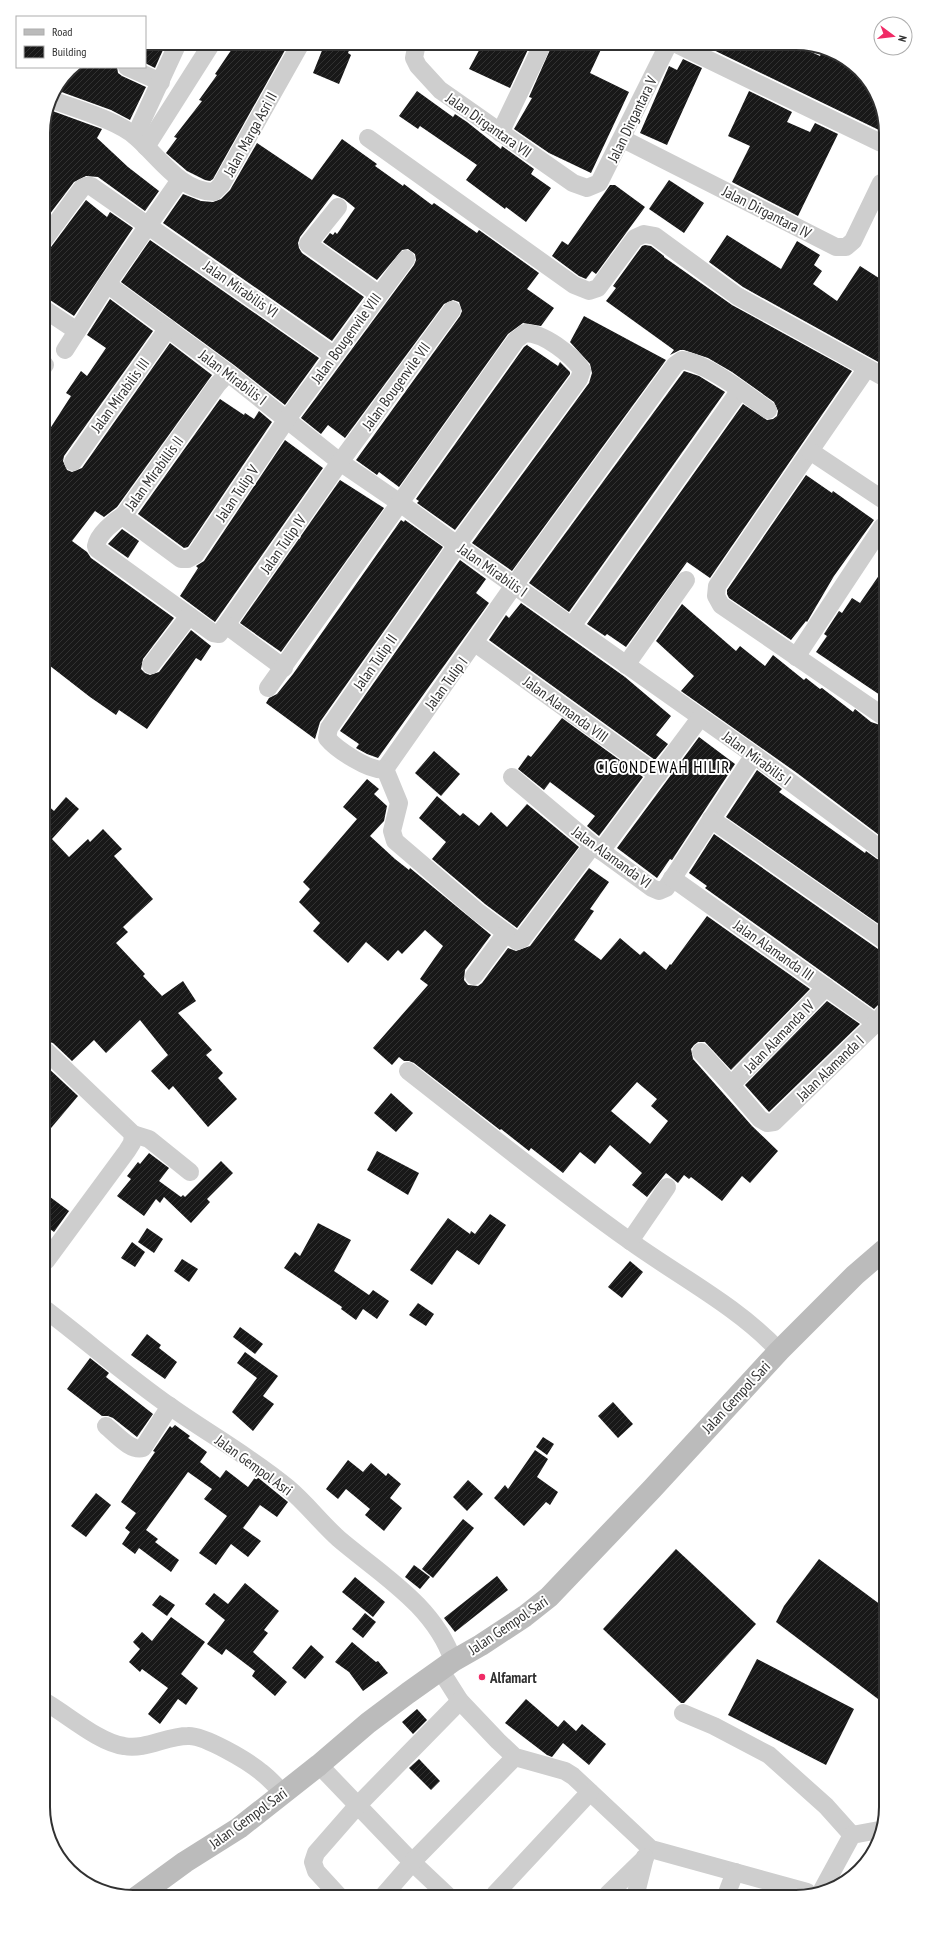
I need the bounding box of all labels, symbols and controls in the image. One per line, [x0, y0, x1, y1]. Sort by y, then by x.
legend [16, 16, 146, 68]
north arrow [873, 16, 913, 56]
text: Road [52, 24, 72, 39]
text: N [895, 34, 910, 43]
text: Building [52, 44, 87, 59]
street label: Jalan Dirgantara V [603, 73, 661, 166]
street label: Jalan Dirgantara VII [442, 88, 535, 162]
street label: Jalan Marga Asri II [219, 89, 281, 180]
street label: Jalan Dirgantara IV [719, 181, 815, 243]
street label: Jalan Mirabilis VI [199, 256, 282, 322]
street label: Jalan Bougenvile VIII [306, 289, 385, 388]
street label: Jalan Bougenvile VII [357, 338, 434, 434]
street label: Jalan Mirabilis I [195, 345, 271, 409]
street label: Jalan Mirabilis III [86, 354, 153, 437]
street label: Jalan Mirabillis II [120, 432, 187, 515]
street label: Jalan Tulip V [211, 461, 263, 525]
street label: Jalan Tulip IV [255, 511, 310, 578]
street label: Jalan Mirabilis I [454, 539, 531, 601]
street label: Jalan Tulip II [348, 630, 401, 694]
street label: Jalan Tulip I [420, 653, 471, 714]
street label: Jalan Alamanda VIII [519, 671, 612, 746]
street label: Jalan Mirabilis I [718, 726, 795, 789]
district label: CIGONDEWAH HILIR [596, 756, 730, 778]
street label: Jalan Alamanda VI [568, 821, 655, 892]
street label: Jalan Alamanda III [729, 915, 818, 985]
street label: Jalan Alamanda IV [739, 996, 818, 1077]
street label: Jalan Alamanda I [792, 1031, 868, 1106]
street label: Jalan Gempol Sari [697, 1357, 774, 1438]
street label: Jalan Gempol Asri [211, 1430, 296, 1499]
street label: Jalan Gempol Sari [464, 1591, 551, 1659]
place label: Alfamart [489, 1668, 537, 1687]
marker: Alfamart [477, 1672, 487, 1682]
street label: Jalan Gempol Sari [205, 1783, 291, 1853]

